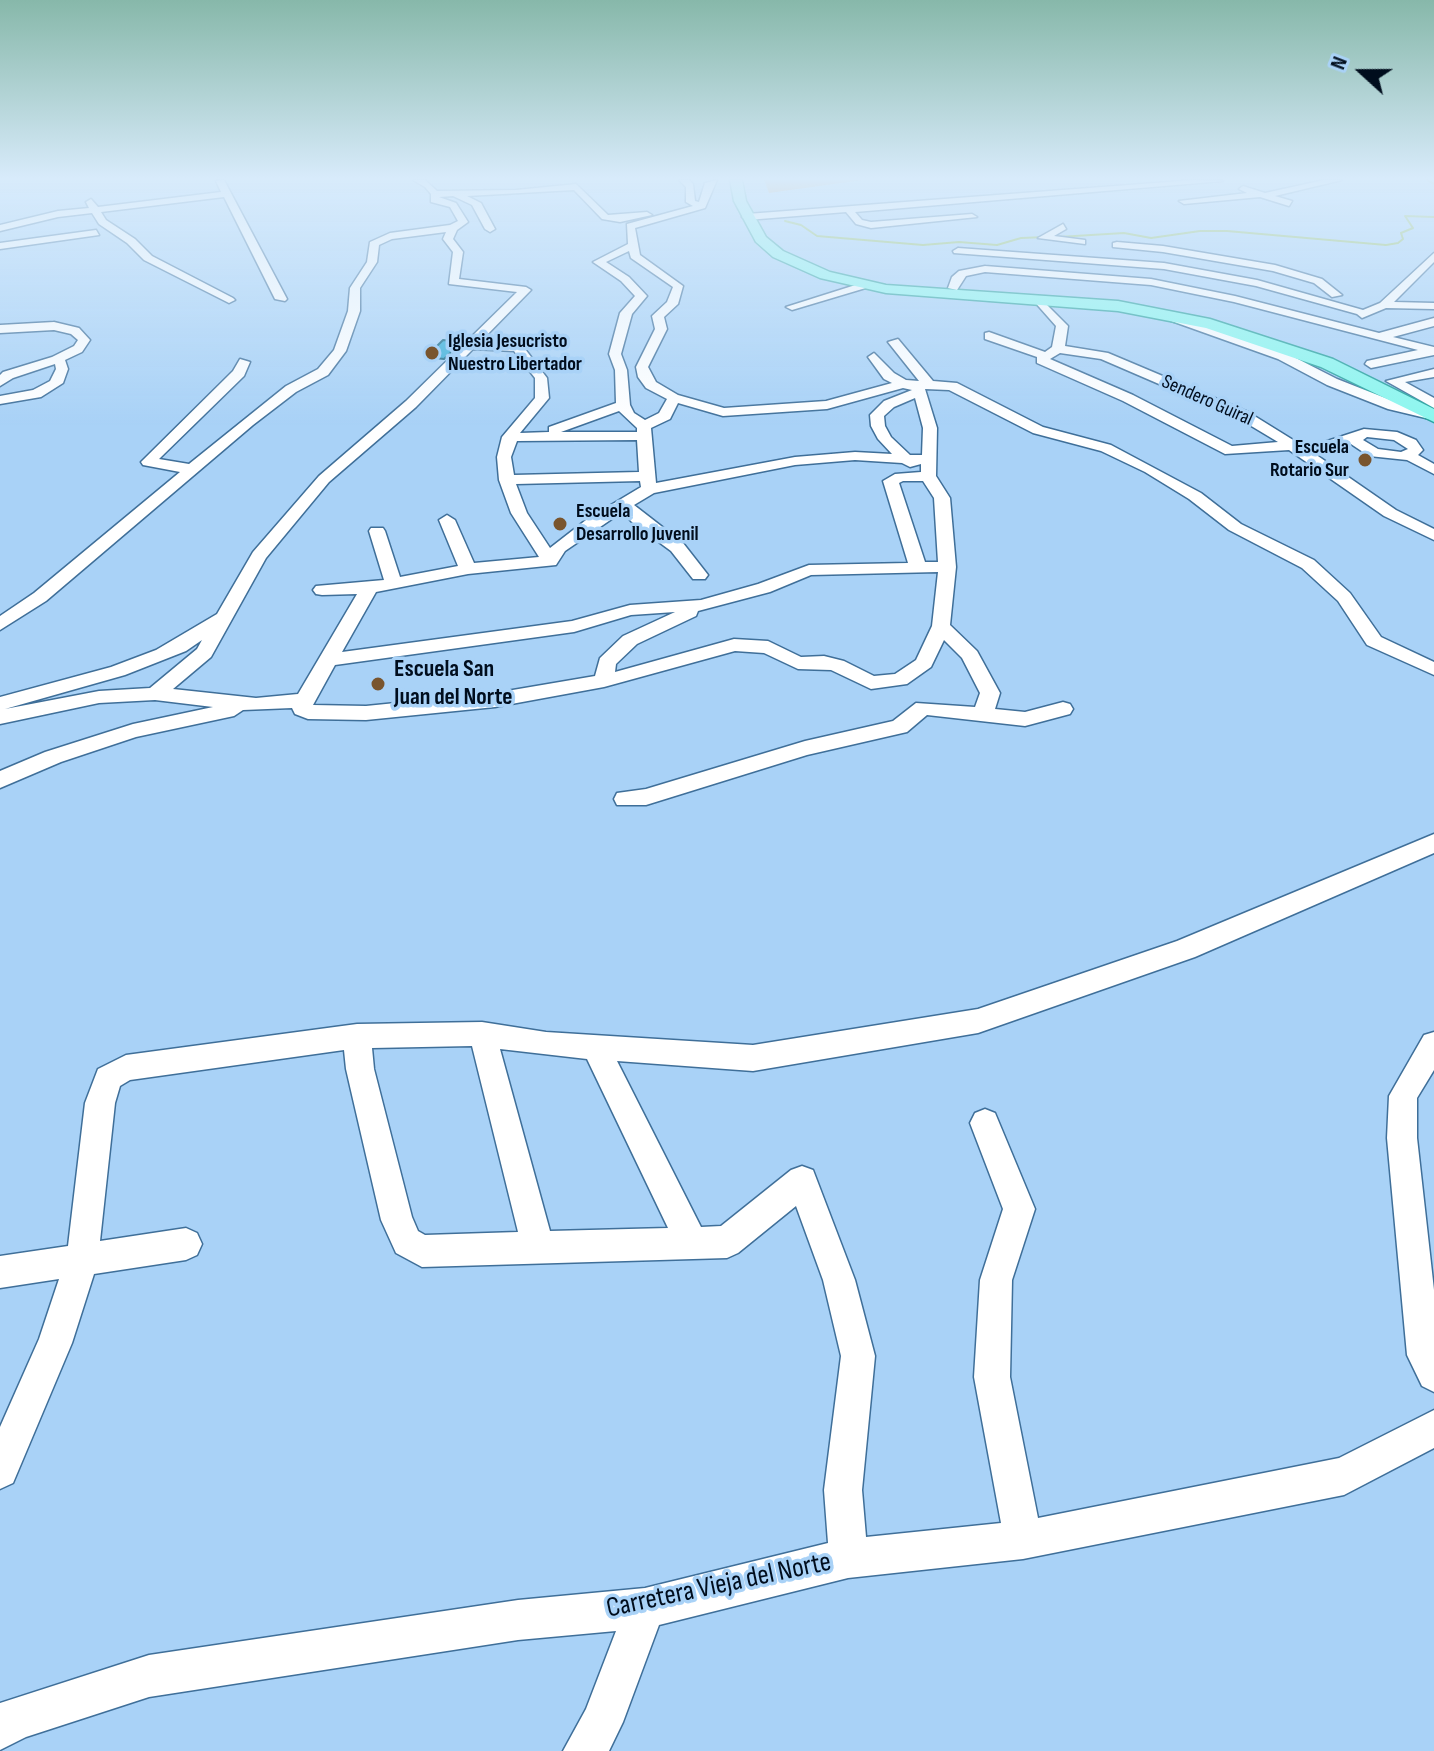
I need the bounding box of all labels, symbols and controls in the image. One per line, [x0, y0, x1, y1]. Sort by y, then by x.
north arrow [1322, 32, 1402, 112]
text: N [1324, 53, 1354, 74]
place label: Iglesia Jesucristo Nuestro Libertador [448, 330, 582, 377]
marker: Iglesia Jesucristo Nuestro Libertador [423, 344, 441, 362]
street label: Sendero Guiral [1158, 370, 1256, 432]
place label: Escuela Rotario Sur [1270, 436, 1349, 483]
marker: Escuela Rotario Sur [1356, 451, 1374, 469]
place label: Escuela Desarrollo Juvenil [576, 500, 699, 547]
marker: Escuela Desarrollo Juvenil [551, 515, 569, 533]
place label: Escuela San Juan del Norte [394, 656, 513, 712]
marker: Escuela San Juan del Norte [369, 675, 387, 693]
street label: Carretera Vieja del Norte [604, 1546, 834, 1626]

